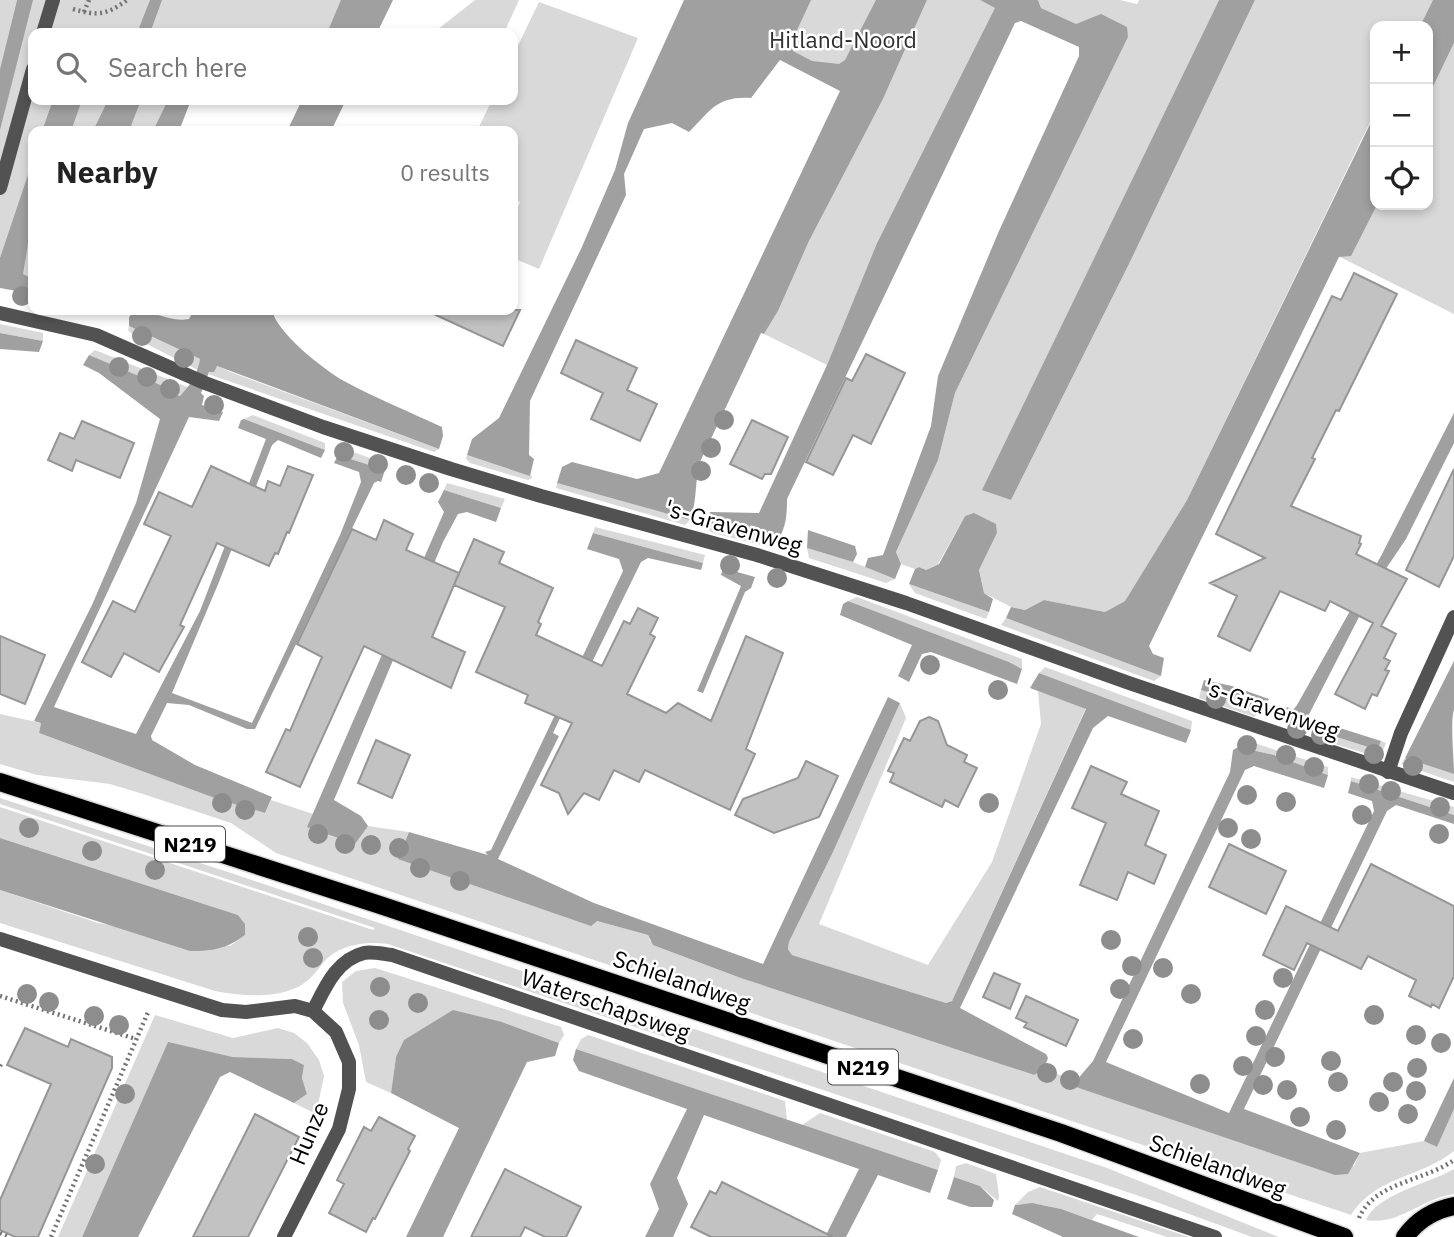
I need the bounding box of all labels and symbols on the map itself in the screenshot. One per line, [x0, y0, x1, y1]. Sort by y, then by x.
park label: Hitland-Noord [769, 24, 917, 54]
street label: 's-Gravenweg [662, 492, 806, 560]
street label: 's-Gravenweg [1200, 671, 1344, 745]
road number: N219 [155, 826, 225, 862]
street label: Schielandweg [609, 942, 755, 1018]
street label: Waterschapsweg [518, 961, 694, 1047]
road number: N219 [828, 1050, 898, 1084]
street label: Hunze [281, 1097, 335, 1169]
street label: Schielandweg [1145, 1126, 1291, 1204]

